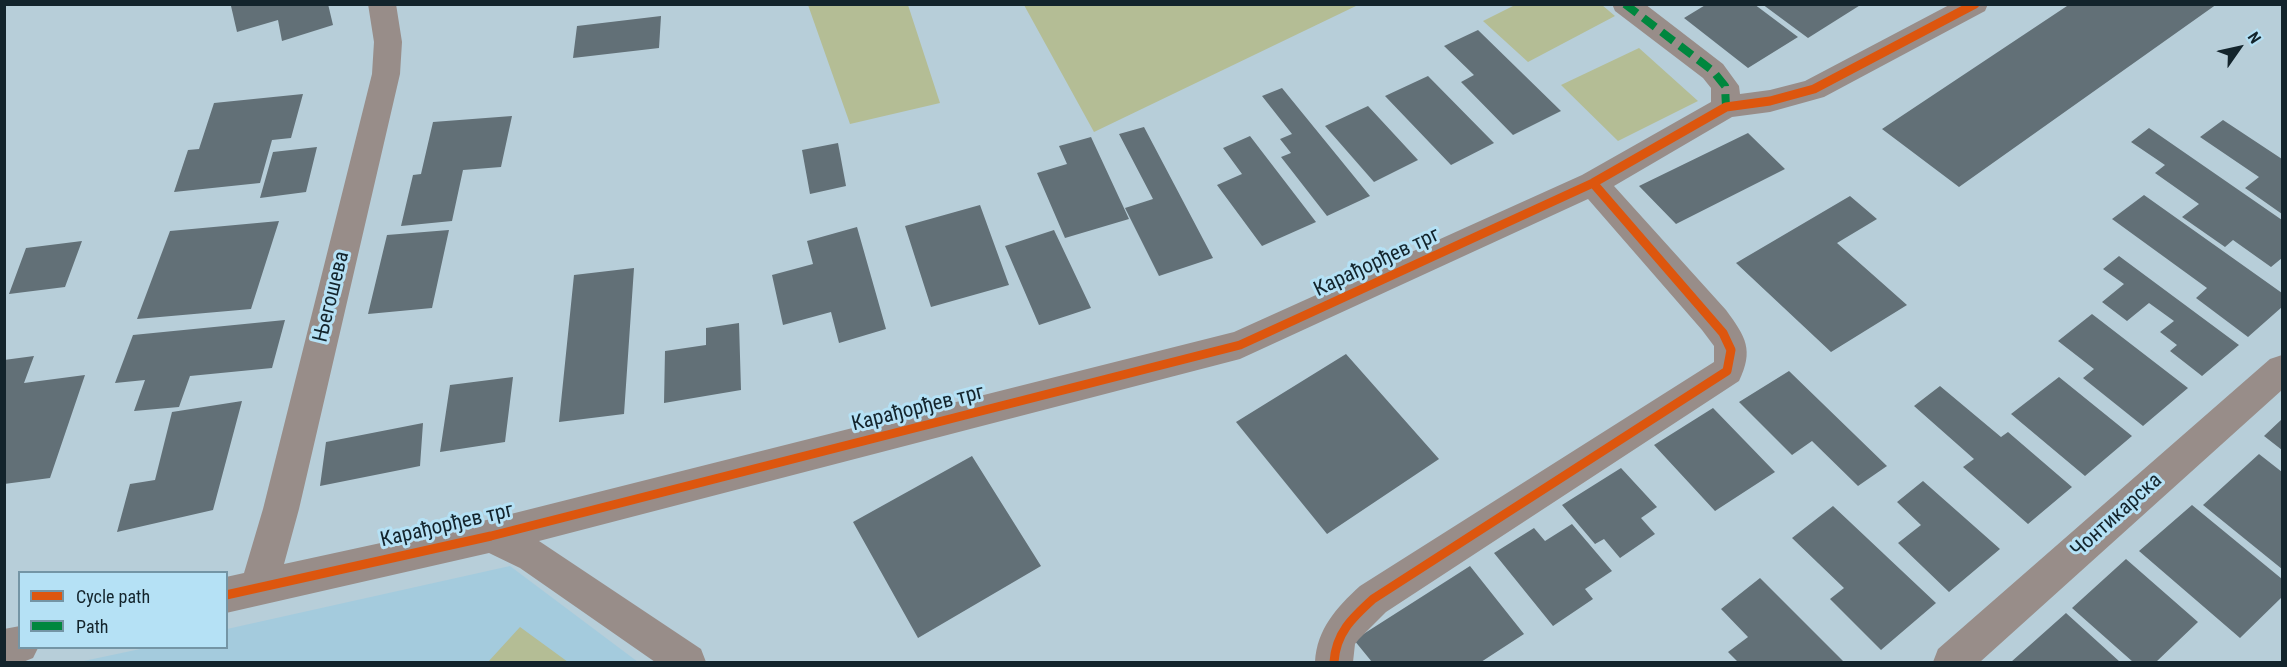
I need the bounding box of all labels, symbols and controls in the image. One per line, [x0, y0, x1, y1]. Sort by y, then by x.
north arrow [2209, 18, 2269, 78]
text: N [2244, 28, 2265, 47]
street label: Карађорђев трг [1310, 223, 1444, 303]
street label: Његошева [309, 249, 355, 345]
street label: Карађорђев трг [849, 380, 987, 438]
street label: Чонтикарска [2066, 469, 2168, 563]
street label: Карађорђев трг [378, 498, 516, 554]
legend [18, 571, 228, 649]
text: Cycle path [76, 586, 150, 607]
text: Path [76, 616, 109, 637]

